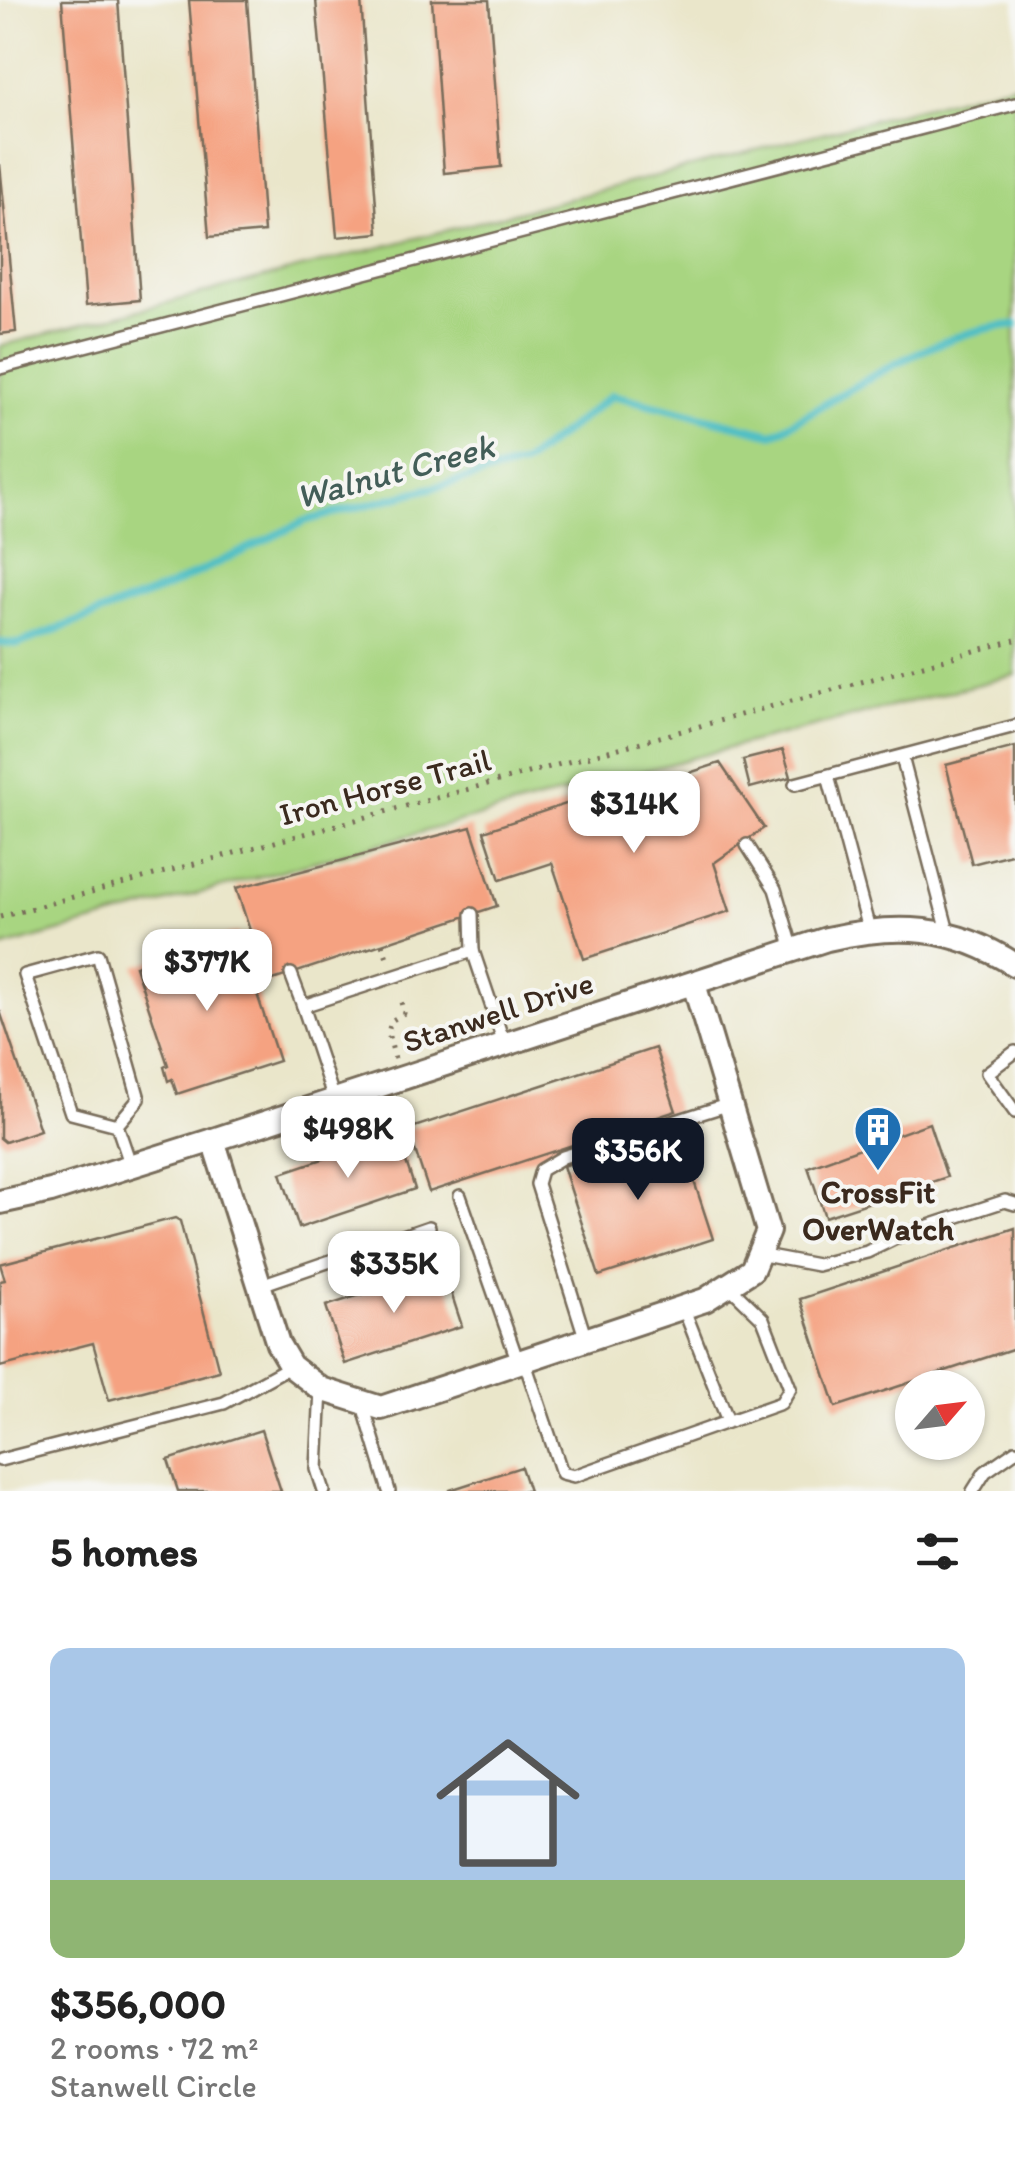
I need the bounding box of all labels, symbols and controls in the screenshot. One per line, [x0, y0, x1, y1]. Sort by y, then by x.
water label: Walnut Creek [291, 424, 501, 518]
street label: Iron Horse Trail [275, 741, 495, 833]
pin: $314K [564, 771, 704, 856]
text: $314K [590, 784, 678, 822]
pin: $377K [137, 929, 277, 1014]
text: $377K [164, 942, 250, 980]
street label: Stanwell Drive [398, 963, 598, 1061]
pin: $498K [278, 1096, 418, 1181]
building icon: CrossFit OverWatch [852, 1104, 904, 1172]
text: $498K [303, 1109, 393, 1147]
pin: $356K [568, 1118, 708, 1203]
text: $356K [594, 1131, 682, 1169]
place label: CrossFit OverWatch [802, 1173, 955, 1248]
pin: $335K [324, 1231, 464, 1316]
text: $335K [350, 1244, 438, 1282]
north arrow [895, 1370, 985, 1460]
map controls [895, 1370, 985, 1460]
icon: filters [910, 1524, 965, 1579]
text: 5 homes [50, 1526, 198, 1577]
icon: home [418, 1713, 598, 1893]
text: $356,000 [50, 1978, 226, 2029]
text: 2 rooms · 72 m² [50, 2029, 258, 2067]
text: Stanwell Circle [50, 2067, 257, 2105]

